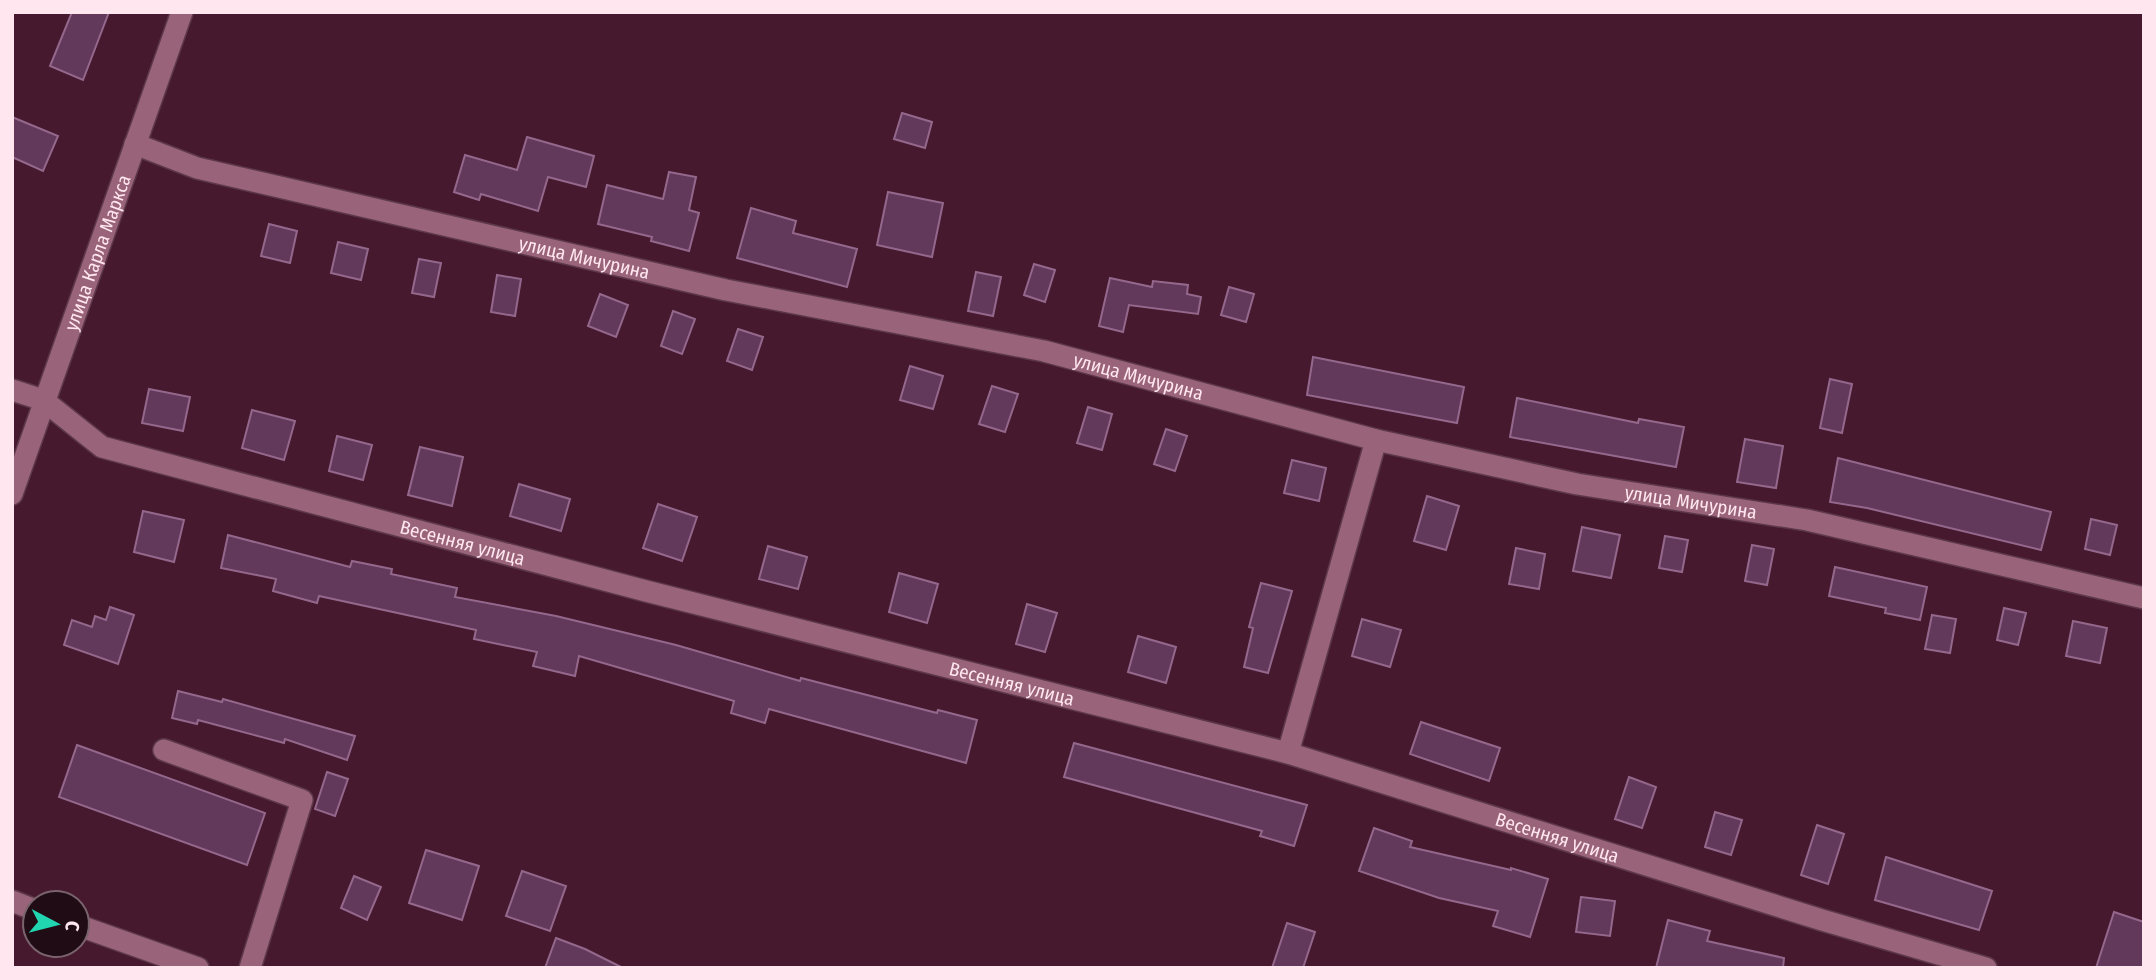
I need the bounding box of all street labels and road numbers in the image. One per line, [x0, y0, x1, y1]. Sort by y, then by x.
street label: улица Карла Маркса [59, 171, 135, 334]
street label: улица Мичурина [517, 231, 652, 284]
street label: улица Мичурина [1071, 348, 1206, 405]
street label: улица Мичурина [1623, 480, 1759, 524]
street label: Весенняя улица [398, 515, 527, 570]
street label: Весенняя улица [947, 656, 1077, 710]
street label: Весенняя улица [1493, 807, 1622, 867]

